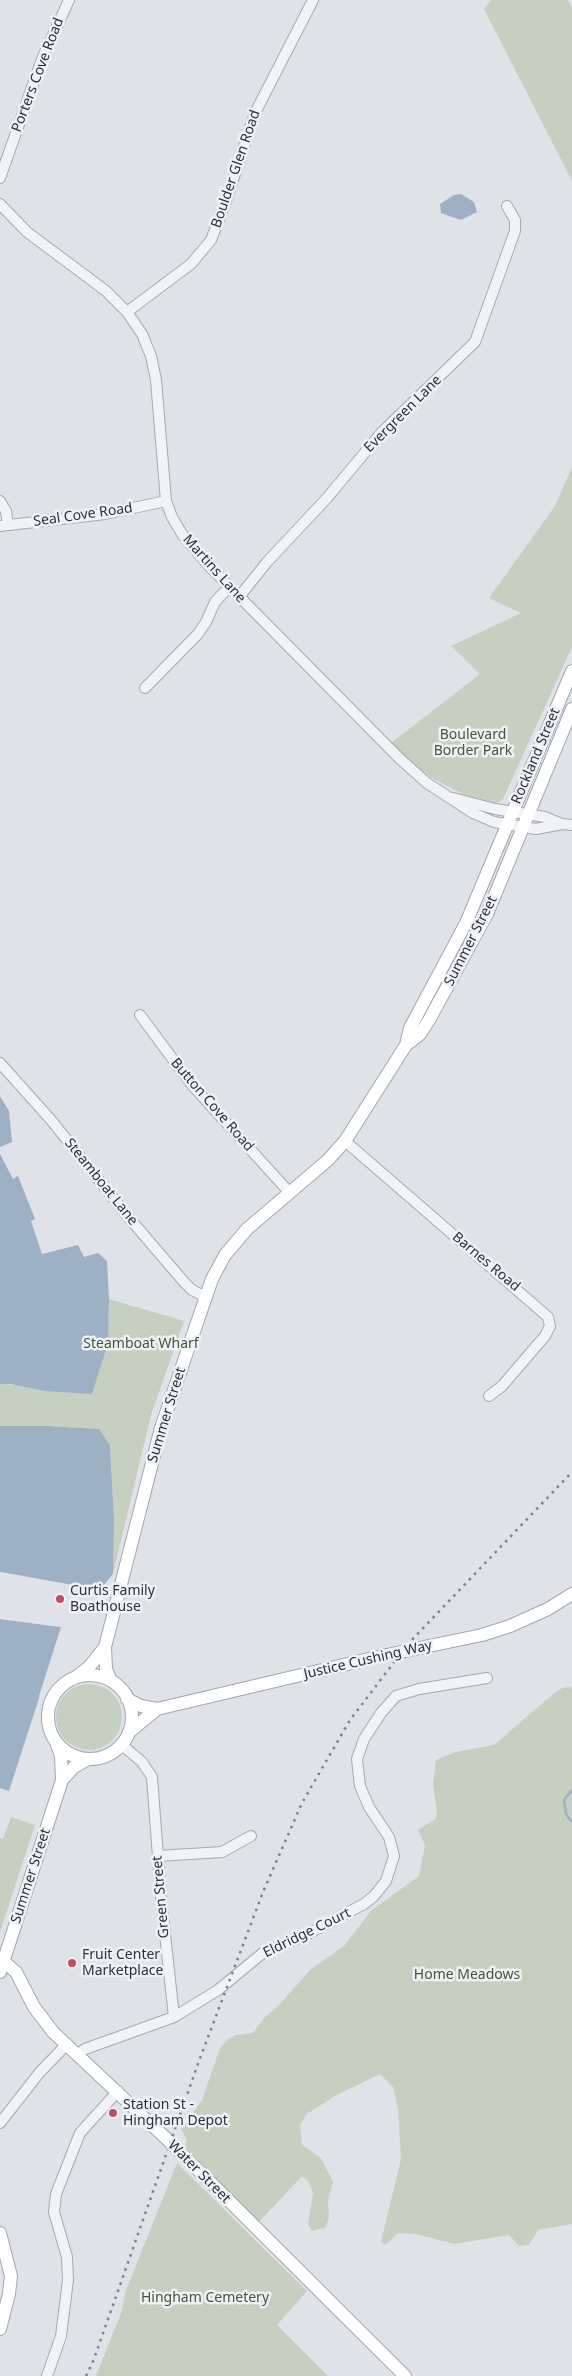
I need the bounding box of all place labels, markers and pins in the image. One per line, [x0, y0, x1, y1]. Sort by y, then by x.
place label: Curtis Family Boathouse [70, 1583, 155, 1615]
marker: Curtis Family Boathouse [54, 1593, 66, 1605]
place label: Fruit Center Marketplace [82, 1947, 163, 1980]
marker: Fruit Center Marketplace [66, 1957, 78, 1969]
place label: Station St - Hingham Depot [123, 2097, 228, 2130]
marker: Station St - Hingham Depot [107, 2107, 119, 2119]

